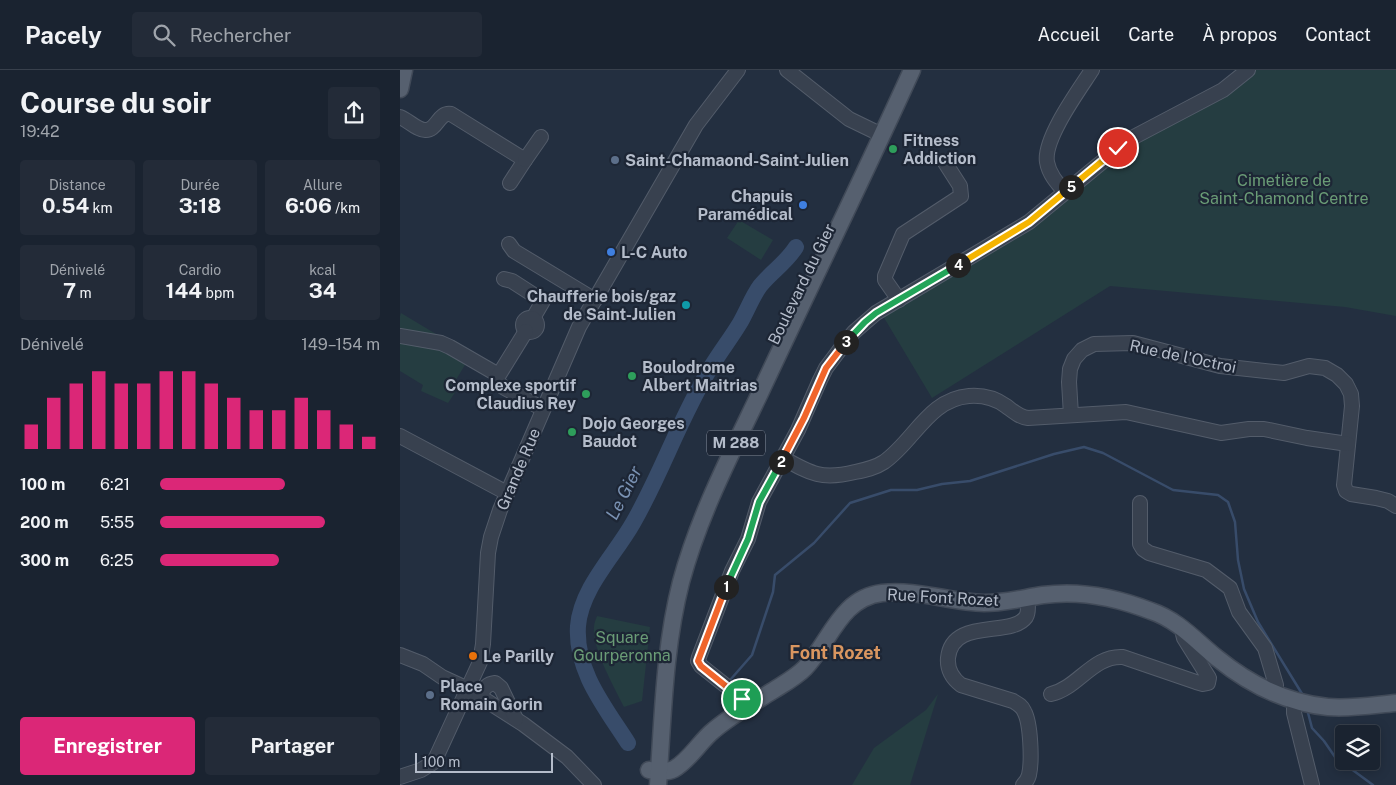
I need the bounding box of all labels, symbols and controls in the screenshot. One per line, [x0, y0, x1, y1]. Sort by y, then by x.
search box [132, 12, 482, 57]
text: Pacely [25, 21, 102, 49]
icon: search [150, 21, 178, 49]
text: Rechercher [190, 24, 292, 46]
text: Accueil [1038, 24, 1100, 45]
text: Carte [1128, 24, 1174, 45]
text: À propos [1202, 24, 1277, 45]
text: Contact [1305, 24, 1371, 45]
text: Course du soir [20, 86, 211, 119]
button: share [328, 87, 380, 139]
text: 19:42 [20, 122, 60, 141]
pin [1097, 127, 1139, 169]
place label: Fitness Addiction [903, 131, 976, 168]
icon: check [1104, 134, 1132, 162]
marker: Fitness Addiction [887, 143, 899, 155]
place label: Saint-Chamaond-Saint-Julien [625, 151, 849, 170]
marker: Saint-Chamaond-Saint-Julien [609, 154, 621, 166]
park label: Cimetière de Saint-Chamond Centre [1199, 171, 1369, 208]
pin: 5 [1058, 174, 1084, 200]
text: Distance [49, 177, 106, 193]
text: Durée [180, 177, 220, 193]
text: Allure [303, 177, 342, 193]
text: 5 [1067, 179, 1076, 195]
place label: Chapuis Paramédical [698, 187, 793, 224]
text: 0.54 [42, 193, 89, 218]
text: 3:18 [179, 193, 221, 218]
text: 6:06 [285, 193, 332, 218]
marker: Chapuis Paramédical [797, 199, 809, 211]
text: km [89, 200, 113, 216]
text: /km [332, 200, 360, 216]
street label: Boulevard du Gier [764, 221, 839, 348]
place label: L-C Auto [621, 243, 687, 262]
marker: L-C Auto [605, 246, 617, 258]
pin: 4 [946, 252, 970, 278]
text: 4 [954, 257, 963, 273]
text: Dénivelé [49, 262, 105, 278]
text: Cardio [179, 262, 221, 278]
text: kcal [309, 262, 336, 278]
text: 7 [63, 278, 76, 303]
text: 144 [166, 278, 202, 303]
text: 34 [309, 278, 336, 303]
text: m [76, 285, 92, 301]
text: bpm [202, 285, 234, 301]
place label: Chaufferie bois/gaz de Saint-Julien [527, 287, 676, 324]
marker: Chaufferie bois/gaz de Saint-Julien [680, 299, 692, 311]
pin: 3 [834, 330, 858, 354]
text: 3 [842, 334, 851, 350]
text: Dénivelé [20, 335, 84, 354]
text: 149–154 m [301, 335, 380, 354]
street label: Rue de l'Octroi [1128, 336, 1238, 377]
place label: Boulodrome Albert Maitrias [642, 358, 758, 395]
marker: Boulodrome Albert Maitrias [626, 370, 638, 382]
place label: Complexe sportif Claudius Rey [445, 376, 577, 413]
marker: Complexe sportif Claudius Rey [580, 388, 592, 400]
place label: Dojo Georges Baudot [582, 414, 685, 451]
street label: Grande Rue [493, 425, 544, 513]
marker: Dojo Georges Baudot [566, 426, 578, 438]
road number: M 288 [707, 430, 765, 456]
pin: 2 [768, 450, 794, 474]
text: 2 [777, 454, 786, 470]
water label: Le Gier [601, 462, 646, 523]
text: 100 m [20, 475, 65, 494]
text: 6:21 [100, 475, 130, 494]
text: 200 m [20, 513, 69, 532]
text: 5:55 [100, 513, 134, 532]
text: 300 m [20, 551, 69, 570]
text: 6:25 [100, 551, 134, 570]
pin: 1 [714, 574, 738, 600]
text: 1 [724, 579, 730, 595]
street label: Rue Font Rozet [886, 585, 999, 610]
park label: Square Gourperonna [573, 628, 671, 665]
district label: Font Rozet [789, 642, 881, 663]
place label: Le Parilly [483, 647, 554, 666]
marker: Le Parilly [467, 650, 479, 662]
place label: Place Romain Gorin [440, 677, 543, 714]
pin [721, 678, 763, 720]
icon: arrive [728, 685, 756, 713]
marker: Place Romain Gorin [424, 689, 436, 701]
button: Enregistrer [20, 717, 195, 775]
button: Partager [205, 717, 380, 775]
map controls [1335, 725, 1380, 770]
button: layers [1335, 725, 1380, 770]
scale bar [415, 750, 552, 773]
text: 100 m [422, 754, 460, 770]

